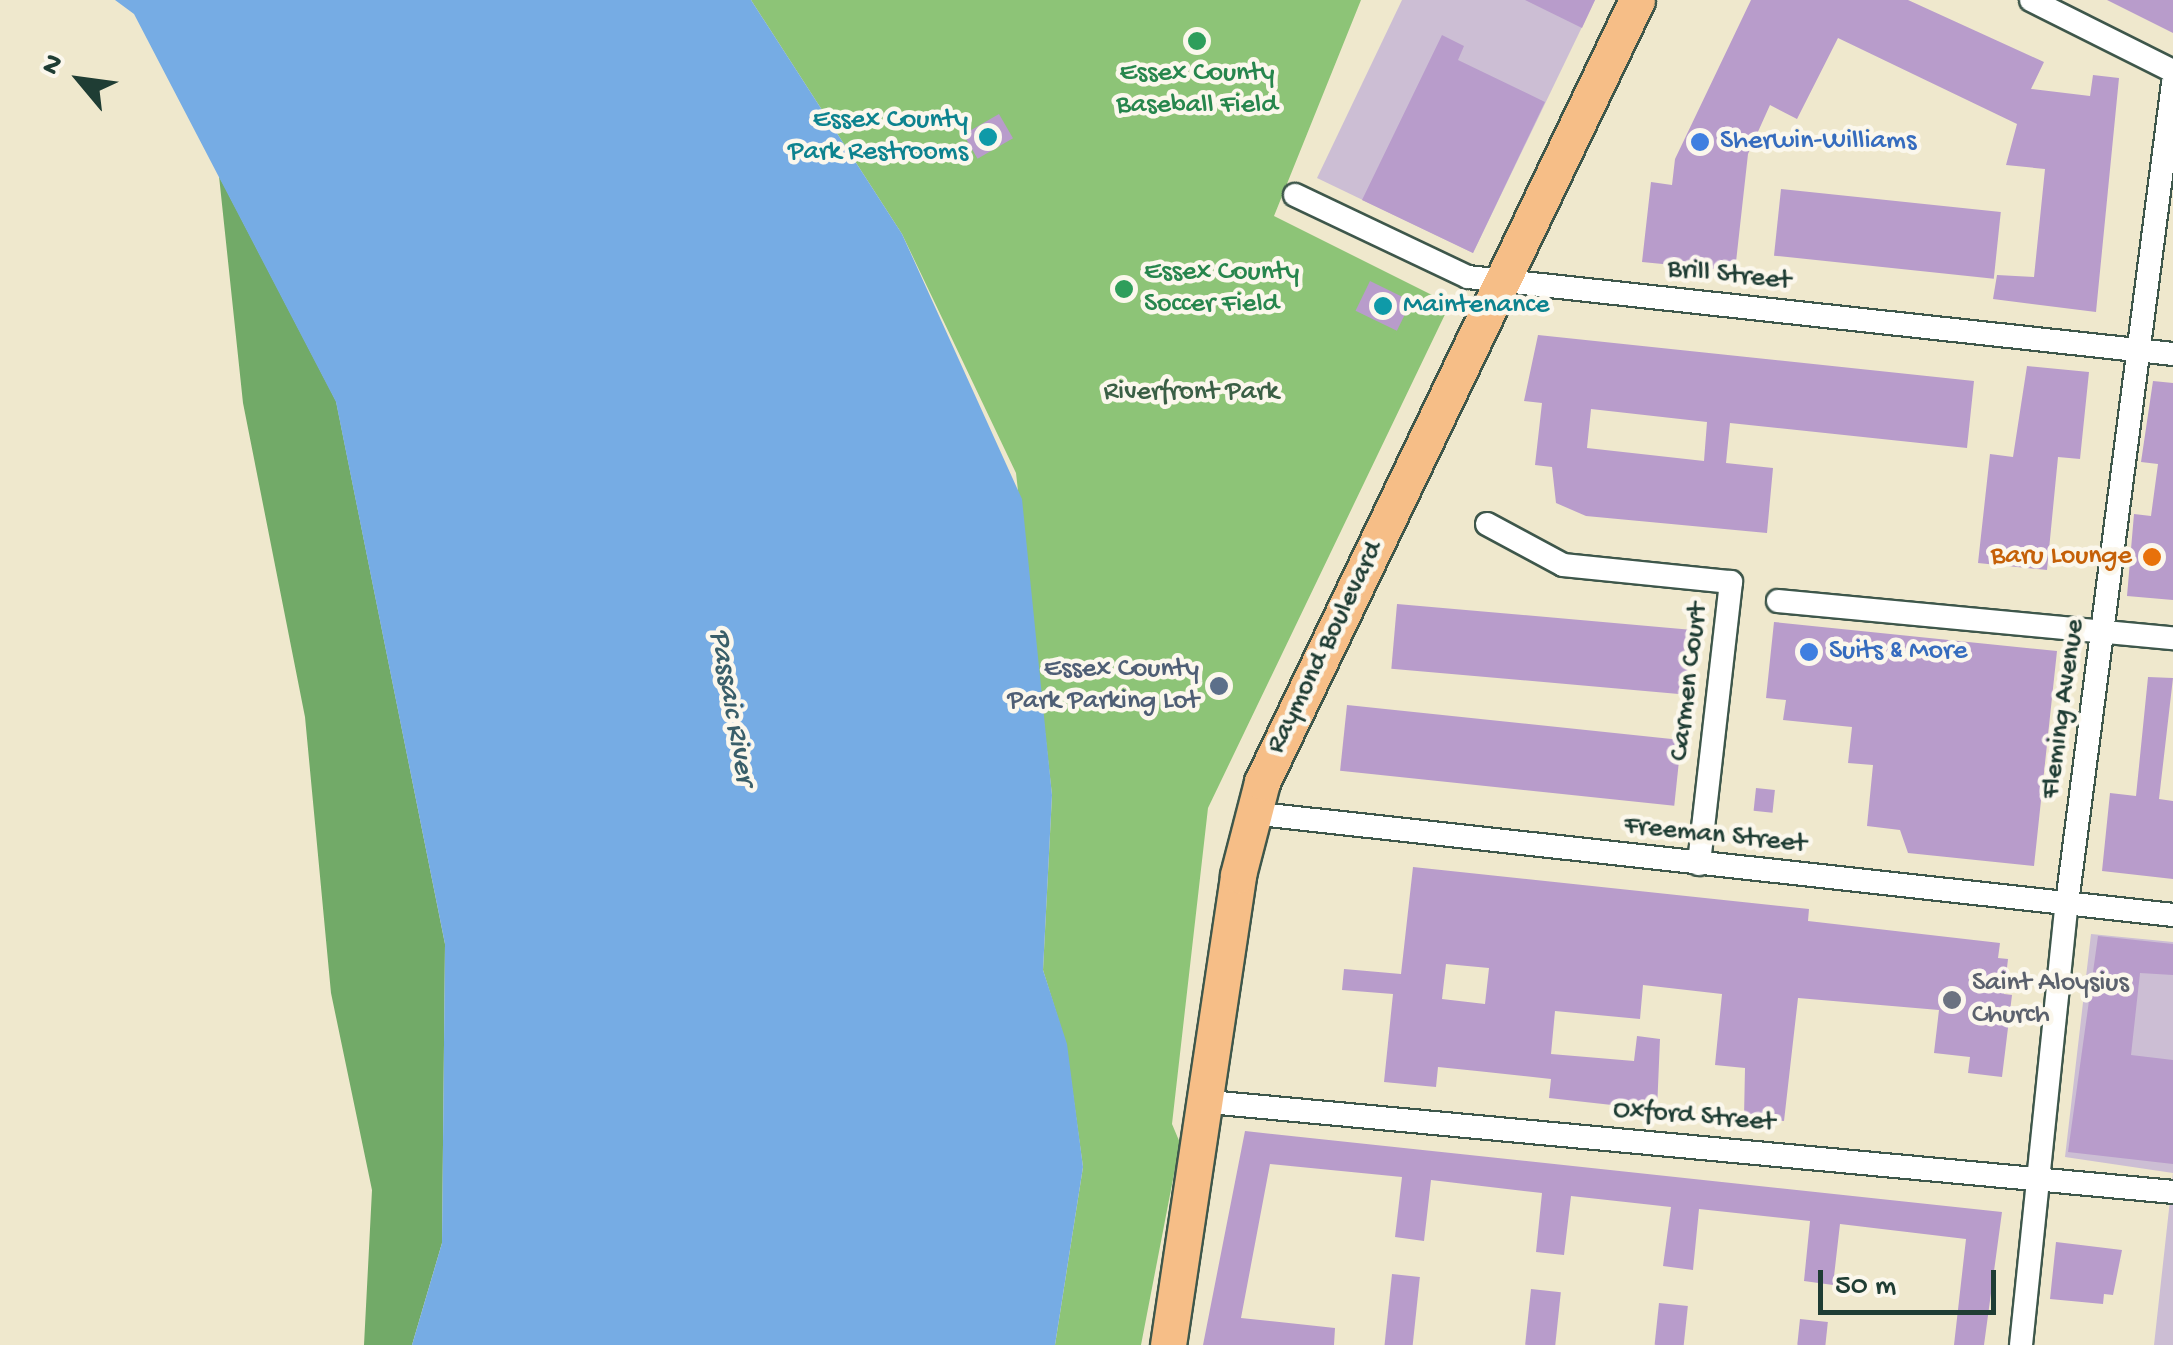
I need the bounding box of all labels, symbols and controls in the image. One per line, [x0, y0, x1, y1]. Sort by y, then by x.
north arrow [30, 30, 130, 130]
marker: Essex County Baseball Field [1186, 30, 1208, 52]
text: N [34, 49, 72, 81]
place label: Essex County Baseball Field [1116, 57, 1278, 123]
place label: Essex County Park Restrooms [788, 104, 968, 170]
place label: Sherwin-Williams [1720, 125, 1916, 159]
marker: Essex County Park Restrooms [977, 126, 999, 148]
marker: Sherwin-Williams [1689, 131, 1711, 153]
street label: Brill Street [1666, 253, 1792, 299]
place label: Essex County Soccer Field [1144, 256, 1299, 322]
marker: Essex County Soccer Field [1113, 278, 1135, 300]
place label: Maintenance [1403, 289, 1549, 323]
marker: Maintenance [1372, 295, 1394, 317]
park label: Riverfront Park [1103, 376, 1279, 410]
street label: Raymond Boulevard [1260, 537, 1392, 759]
place label: Baru Lounge [1991, 540, 2132, 574]
marker: Baru Lounge [2141, 546, 2163, 568]
street label: Carmen Court [1664, 601, 1716, 763]
street label: Fleming Avenue [2035, 617, 2093, 801]
water label: Passaic River [699, 626, 761, 788]
place label: Suits & More [1829, 635, 1967, 669]
marker: Suits & More [1798, 641, 1820, 663]
place label: Essex County Park Parking Lot [1007, 653, 1199, 719]
marker: Essex County Park Parking Lot [1208, 675, 1230, 697]
street label: Freeman Street [1622, 810, 1808, 862]
place label: Saint Aloysius Church [1972, 967, 2129, 1033]
marker: Saint Aloysius Church [1941, 989, 1963, 1011]
street label: Oxford Street [1612, 1093, 1776, 1141]
scale bar [1823, 1250, 2000, 1312]
text: 50 m [1835, 1270, 1896, 1305]

